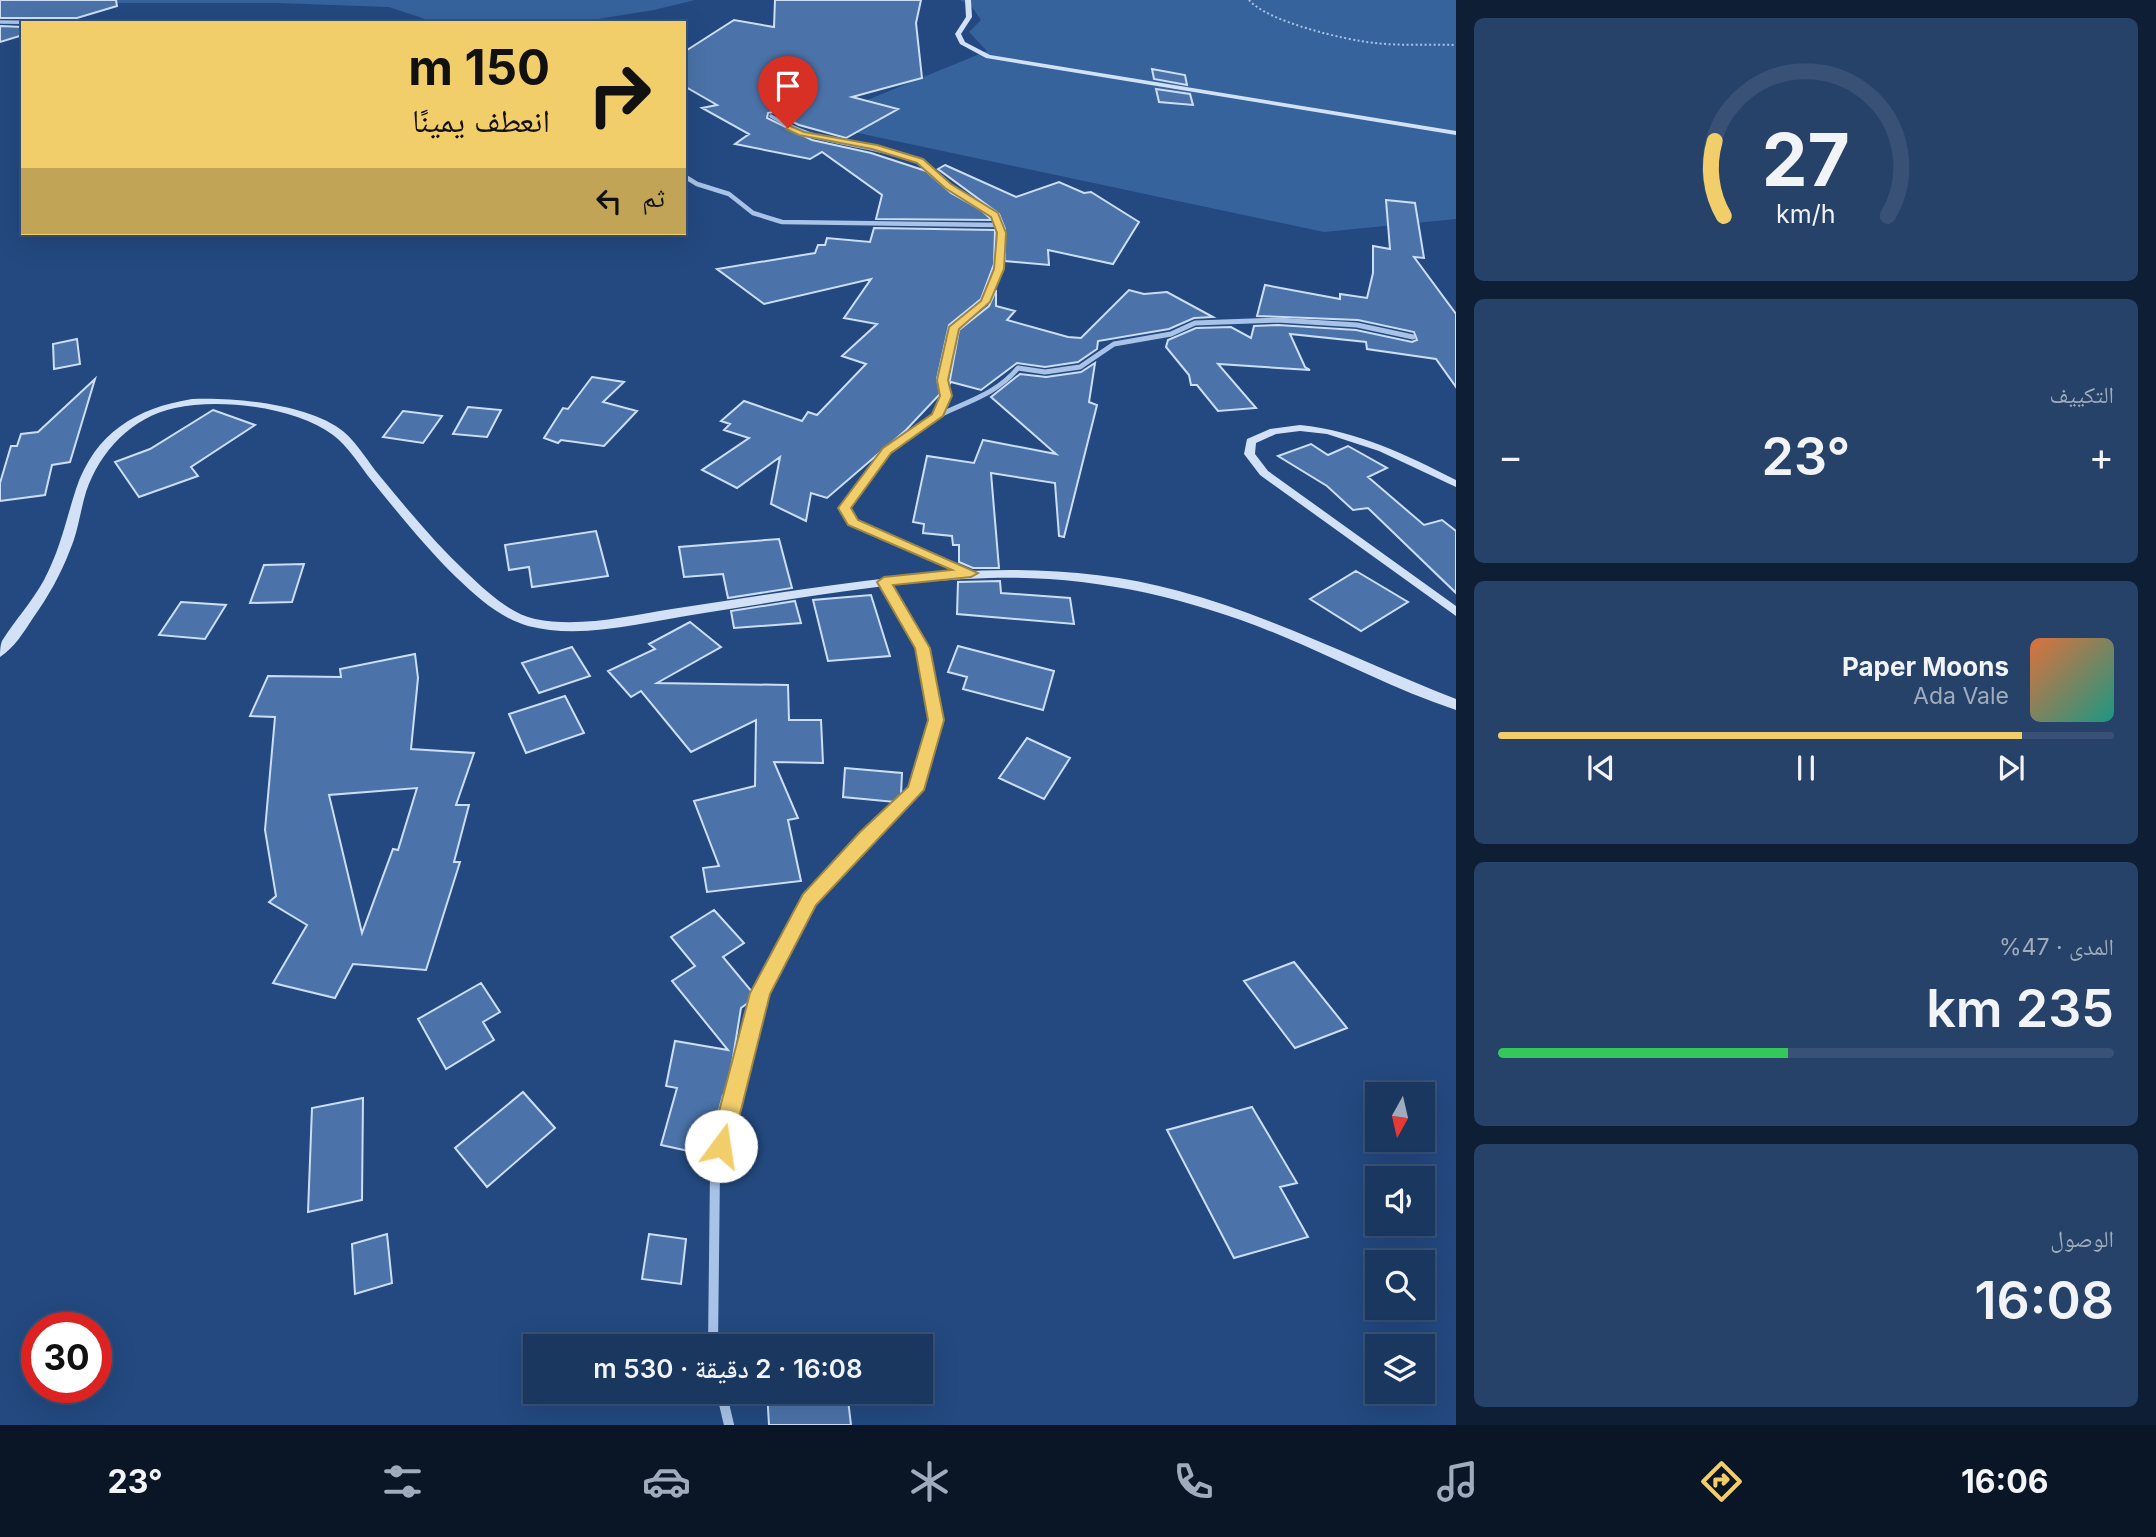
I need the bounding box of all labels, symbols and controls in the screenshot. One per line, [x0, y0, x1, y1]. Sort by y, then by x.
text: 150 m [408, 38, 550, 97]
icon: right [574, 49, 665, 140]
pin [758, 56, 818, 128]
icon: arrive [769, 67, 807, 105]
text: انعطف يمينًا [412, 101, 550, 140]
text: 27 [1762, 115, 1850, 204]
icon: left [590, 182, 628, 220]
text: ثم [642, 182, 665, 213]
text: km/h [1776, 199, 1836, 229]
text: التكييف [2049, 381, 2114, 409]
text: 23° [1762, 425, 1850, 488]
text: − [1498, 433, 1523, 479]
text: + [2089, 433, 2114, 479]
text: Paper Moons [1842, 651, 2009, 682]
text: Ada Vale [1913, 682, 2009, 710]
icon: previous [1582, 749, 1620, 787]
icon: pause [1787, 749, 1825, 787]
icon: next [1992, 749, 2030, 787]
text: المدى · 47% [1999, 933, 2114, 961]
text: 235 km [1926, 977, 2114, 1040]
north arrow [1365, 1082, 1435, 1152]
map controls [1365, 1082, 1435, 1404]
position arrow [684, 1109, 758, 1183]
button: sound [1365, 1166, 1435, 1236]
text: الوصول [2050, 1225, 2114, 1253]
button: search [1365, 1250, 1435, 1320]
text: 16:08 [1975, 1269, 2114, 1332]
speed limit sign: 30 [21, 1312, 112, 1403]
button: layers [1365, 1334, 1435, 1404]
text: 16:08 · 2 دقيقة · 530 m [593, 1353, 863, 1384]
icon: filters [378, 1457, 427, 1506]
icon: car [642, 1457, 691, 1506]
icon: climate [905, 1457, 954, 1506]
icon: phone [1169, 1457, 1218, 1506]
icon: music [1433, 1457, 1482, 1506]
icon: directions [1697, 1457, 1746, 1506]
text: 23° [108, 1462, 163, 1501]
text: 16:06 [1961, 1462, 2049, 1501]

